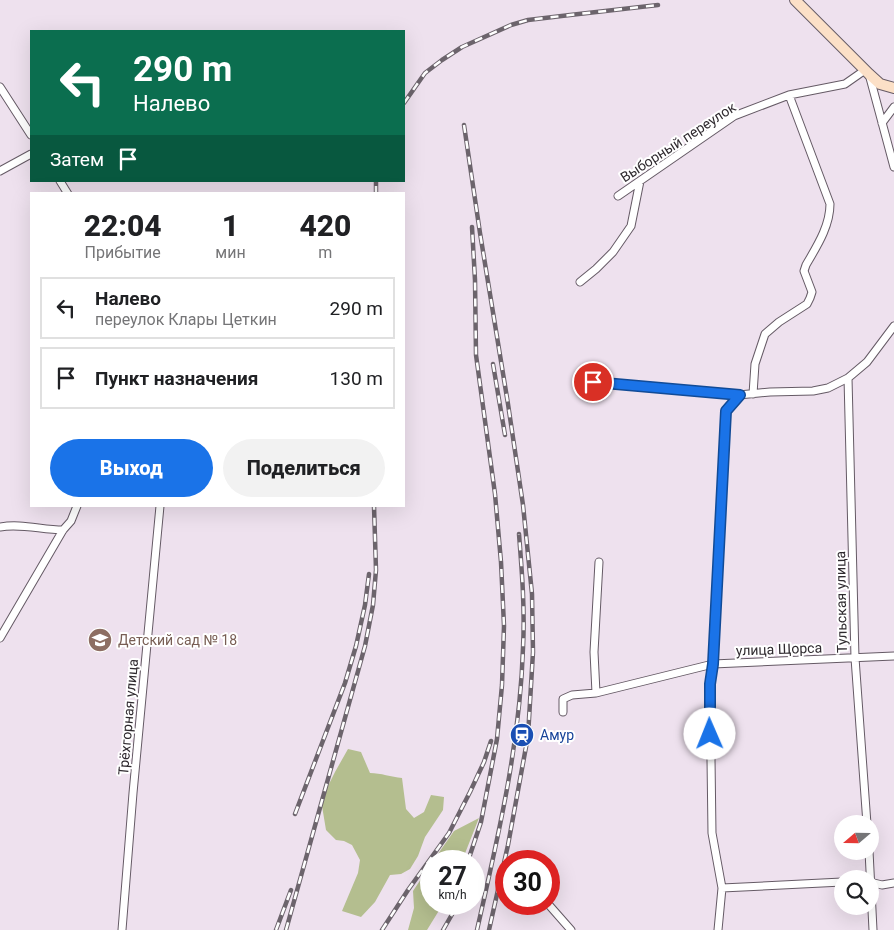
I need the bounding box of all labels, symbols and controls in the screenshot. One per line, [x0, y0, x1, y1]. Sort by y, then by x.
text: 290 m [133, 49, 232, 90]
icon: left [50, 50, 115, 115]
text: Налево [133, 91, 210, 116]
street label: Выборный переулок [617, 98, 739, 185]
icon: arrive [114, 145, 142, 173]
text: Затем [50, 148, 104, 171]
text: 22:04 [84, 208, 162, 243]
text: 1 [222, 208, 239, 243]
text: 420 [299, 208, 351, 243]
text: Прибытие [85, 243, 161, 262]
text: мин [215, 243, 246, 262]
text: m [318, 243, 332, 262]
text: Налево [95, 287, 161, 310]
icon: left [52, 294, 80, 322]
text: 290 m [330, 297, 383, 320]
text: переулок Клары Цеткин [95, 310, 277, 329]
pin [572, 361, 614, 403]
icon: arrive [52, 364, 80, 392]
text: Пункт назначения [95, 367, 258, 390]
text: 130 m [330, 367, 383, 390]
icon: arrive [579, 368, 607, 396]
button: Выход [50, 439, 213, 497]
button: Поделиться [223, 439, 385, 497]
street label: Тульская улица [832, 551, 850, 653]
school or university icon: Детский сад № 18 [87, 627, 113, 653]
place label: Детский сад № 18 [118, 632, 237, 648]
street label: улица Щорса [736, 639, 822, 659]
street label: Трёхгорная улица [115, 658, 141, 776]
position arrow [683, 707, 735, 759]
station icon: Амур [509, 722, 535, 748]
place label: Амур [540, 727, 574, 743]
north arrow [834, 815, 879, 860]
map controls [834, 815, 879, 915]
speed limit sign: 30 [495, 850, 560, 915]
text: 27 [438, 862, 467, 891]
button: search [834, 870, 879, 915]
text: km/h [438, 888, 467, 902]

